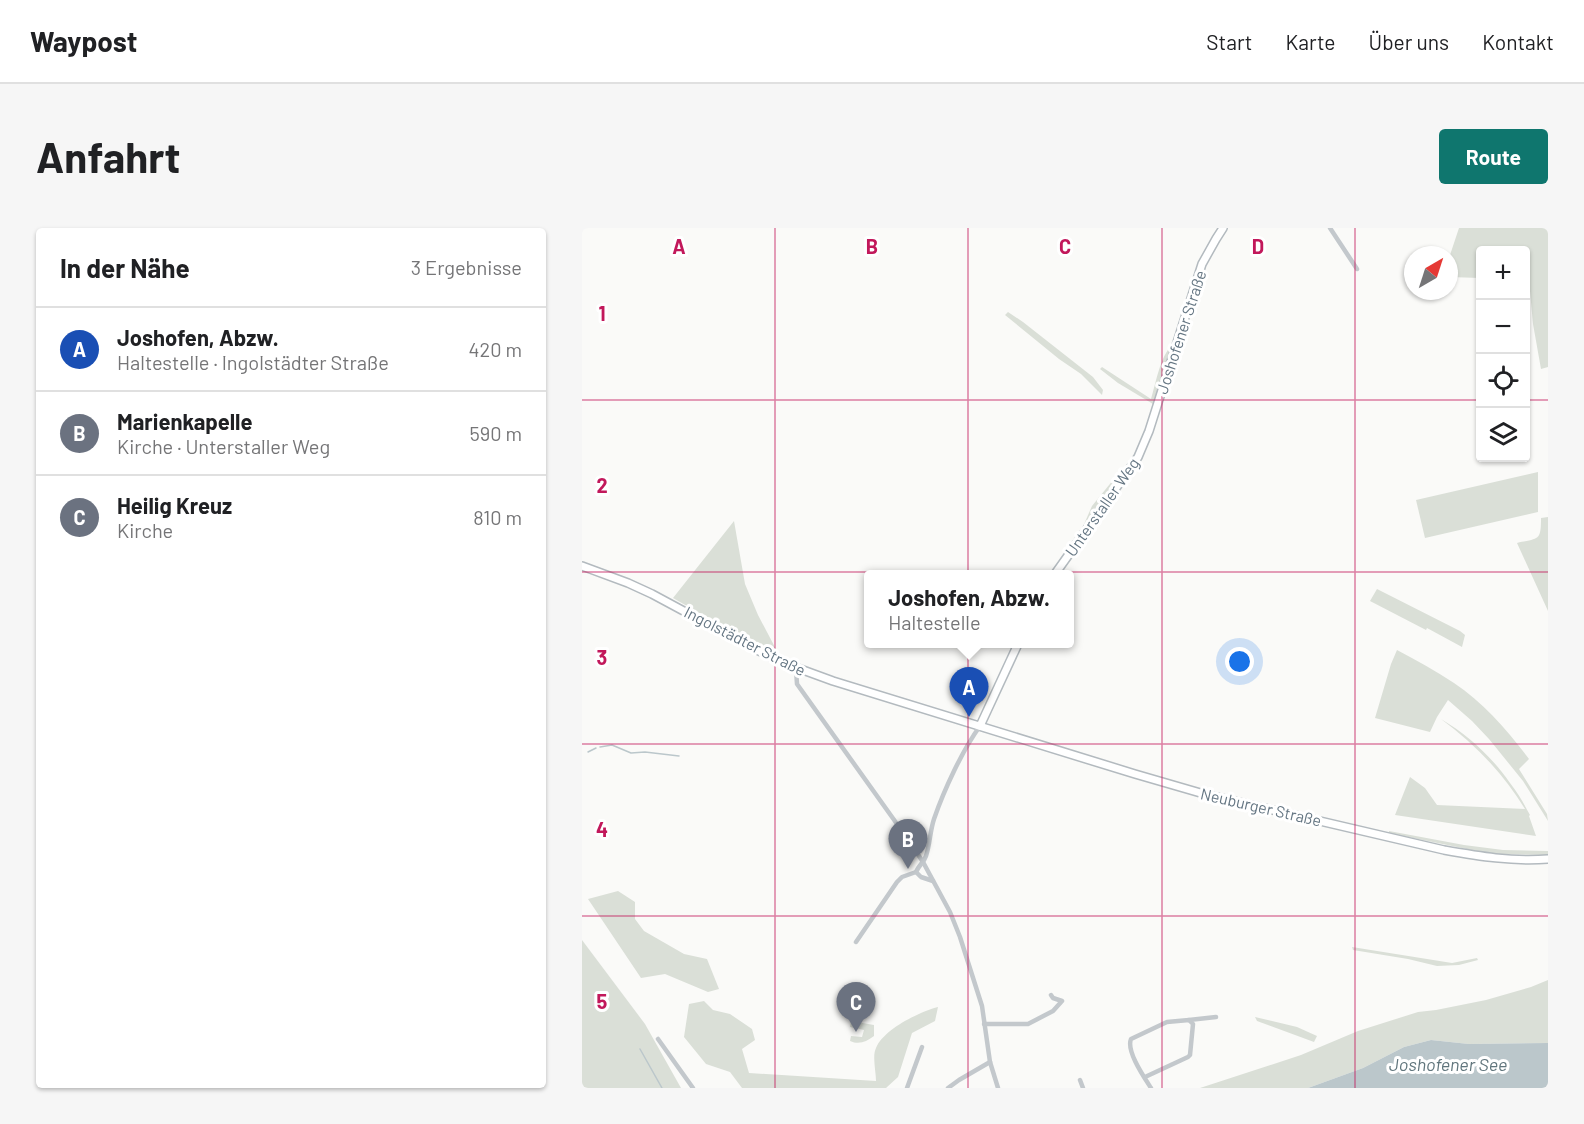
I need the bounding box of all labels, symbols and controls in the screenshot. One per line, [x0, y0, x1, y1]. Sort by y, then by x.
text: Waypost [30, 24, 137, 58]
text: Start [1206, 29, 1253, 54]
text: Karte [1286, 29, 1336, 54]
text: Über uns [1369, 29, 1449, 54]
text: Kontakt [1482, 29, 1554, 54]
button: Route [1439, 129, 1548, 184]
text: Anfahrt [36, 131, 181, 181]
text: A [672, 234, 686, 258]
text: B [866, 234, 878, 258]
text: C [1059, 234, 1071, 258]
text: D [1252, 234, 1264, 258]
north arrow [1404, 246, 1458, 300]
map controls [1476, 246, 1530, 462]
button: + [1476, 246, 1530, 300]
text: In der Nähe [60, 252, 190, 283]
text: 3 Ergebnisse [411, 255, 522, 279]
street label: Joshofener Straße [1152, 268, 1209, 396]
button: − [1476, 300, 1530, 354]
text: 1 [598, 301, 606, 325]
text: Joshofen, Abzw. [117, 324, 279, 350]
text: A [73, 337, 86, 361]
text: 420 m [468, 337, 522, 361]
text: Haltestelle · Ingolstädter Straße [117, 350, 389, 374]
button: locate [1476, 354, 1530, 408]
text: Marienkapelle [117, 408, 252, 434]
button: layers [1476, 408, 1530, 462]
text: B [73, 421, 86, 445]
text: 590 m [469, 421, 522, 445]
text: Kirche · Unterstaller Weg [117, 434, 330, 458]
street label: Unterstaller Weg [1061, 454, 1143, 560]
text: 2 [596, 473, 608, 497]
text: Heilig Kreuz [117, 492, 232, 518]
text: C [73, 505, 86, 529]
text: 810 m [473, 505, 522, 529]
text: Kirche [117, 518, 173, 542]
popup [864, 570, 1074, 648]
text: Joshofen, Abzw. [888, 584, 1050, 610]
street label: Ingolstädter Straße [681, 602, 809, 679]
text: Haltestelle [888, 610, 981, 634]
text: 3 [597, 645, 607, 669]
your location [1225, 647, 1254, 676]
pin: A [950, 668, 988, 717]
street label: Neuburger Straße [1199, 783, 1323, 830]
text: 4 [596, 817, 608, 841]
pin: B [888, 820, 928, 869]
pin: C [836, 982, 876, 1032]
text: 5 [597, 989, 608, 1013]
water label: Joshofener See [1389, 1053, 1507, 1075]

